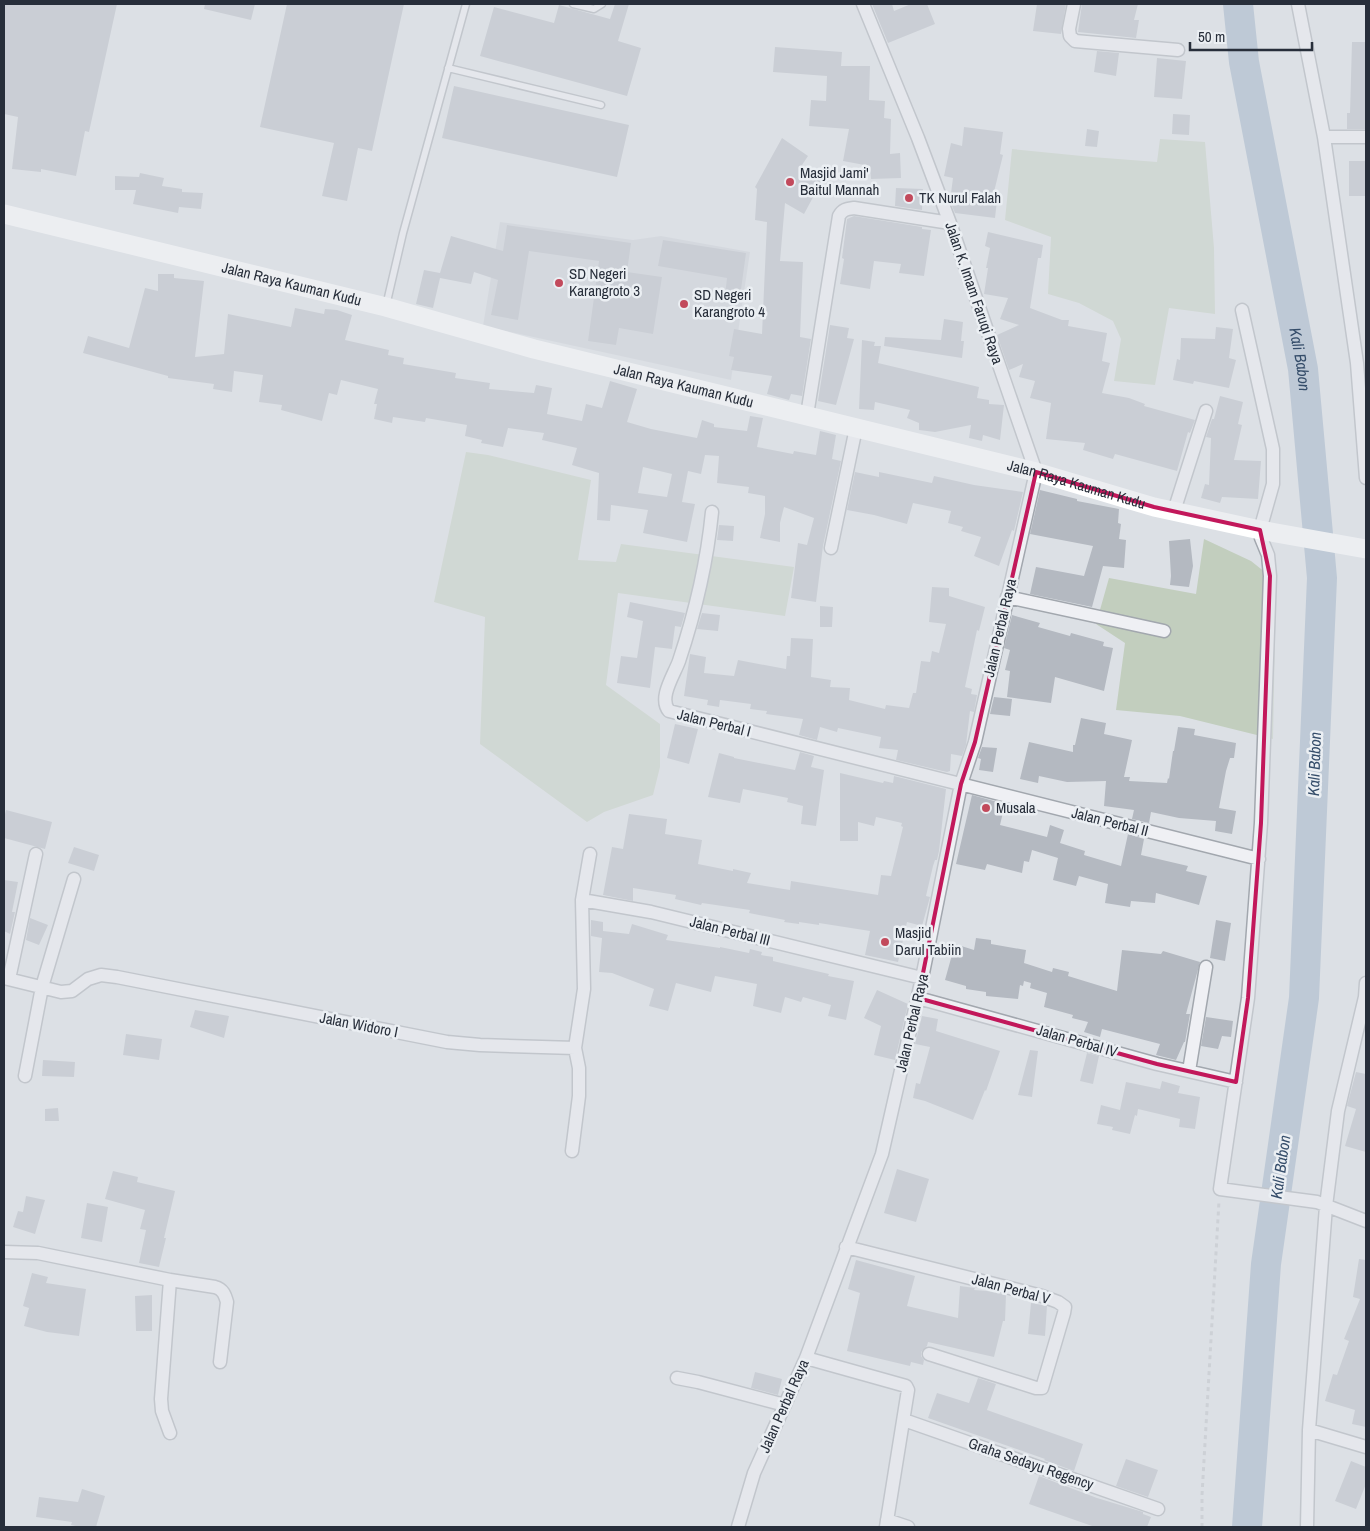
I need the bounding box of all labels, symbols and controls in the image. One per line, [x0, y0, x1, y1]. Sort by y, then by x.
scale bar [1190, 20, 1312, 52]
text: 50 m [1198, 26, 1225, 47]
place label: Masjid Jami' Baitul Mannah [800, 162, 879, 200]
marker: Masjid Jami' Baitul Mannah [784, 176, 796, 188]
place label: TK Nurul Falah [919, 187, 1001, 208]
marker: TK Nurul Falah [903, 192, 915, 204]
street label: Jalan K. Imam Faruqi Raya [940, 219, 1009, 367]
street label: Jalan Raya Kauman Kudu [220, 256, 364, 311]
place label: SD Negeri Karangroto 3 [569, 263, 640, 301]
marker: SD Negeri Karangroto 3 [553, 277, 565, 289]
place label: SD Negeri Karangroto 4 [694, 284, 765, 322]
marker: SD Negeri Karangroto 4 [678, 298, 690, 310]
water label: Kali Babon [1284, 326, 1316, 392]
street label: Jalan Raya Kauman Kudu [612, 358, 756, 412]
street label: Jalan Raya Kauman Kudu [1005, 454, 1148, 514]
street label: Jalan Perbal Raya [978, 576, 1021, 679]
street label: Jalan Perbal I [675, 703, 753, 742]
water label: Kali Babon [1302, 732, 1326, 796]
place label: Musala [996, 797, 1036, 818]
marker: Musala [980, 802, 992, 814]
street label: Jalan Perbal II [1069, 802, 1151, 841]
street label: Jalan Perbal III [688, 910, 772, 951]
place label: Masjid Darul Tabiin [895, 922, 961, 960]
marker: Masjid Darul Tabiin [879, 936, 891, 948]
street label: Jalan Perbal Raya [890, 971, 933, 1074]
street label: Jalan Widoro I [318, 1007, 400, 1042]
street label: Jalan Perbal IV [1034, 1019, 1121, 1062]
water label: Kali Babon [1265, 1134, 1295, 1200]
street label: Jalan Perbal V [970, 1268, 1053, 1309]
street label: Jalan Perbal Raya [754, 1355, 814, 1456]
street label: Graha Sedayu Regency [966, 1432, 1097, 1495]

